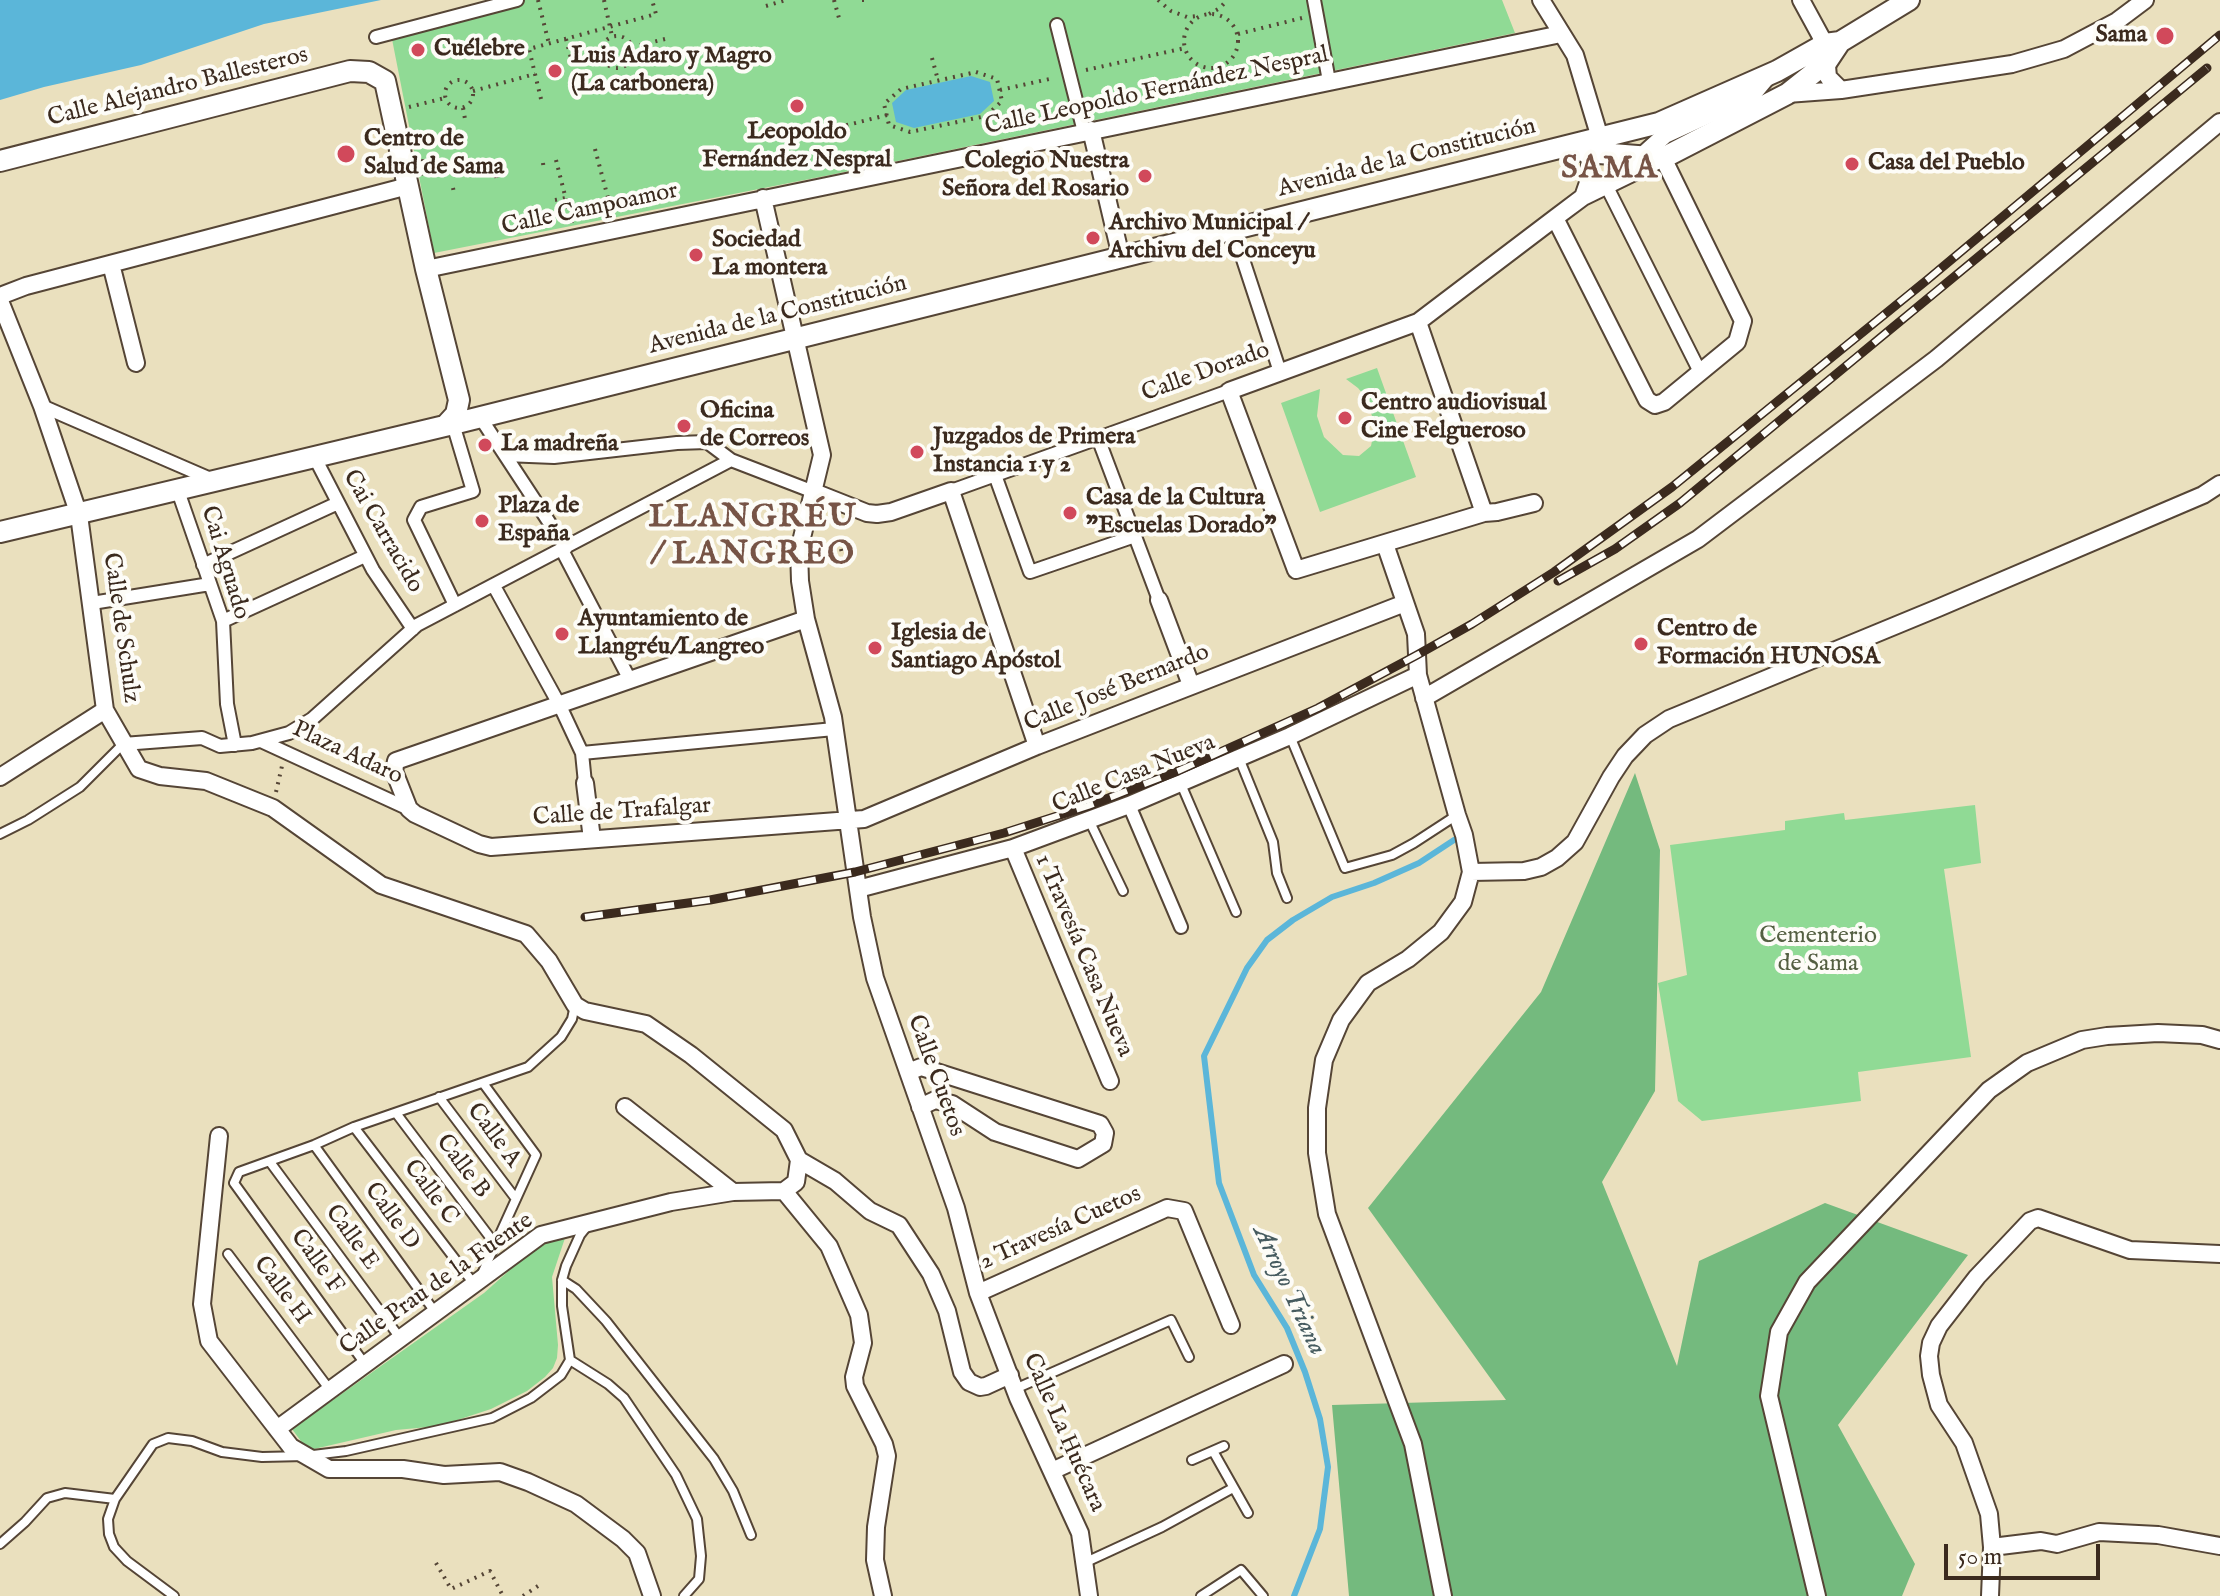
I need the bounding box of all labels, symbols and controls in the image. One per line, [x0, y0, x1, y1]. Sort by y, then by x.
place label: Sama [2095, 22, 2147, 50]
marker: Sama [2154, 25, 2176, 47]
place label: Cuélebre [434, 36, 525, 64]
marker: Cuélebre [409, 41, 427, 59]
street label: Calle Leopoldo Fernández Nespral [983, 41, 1331, 143]
street label: Calle Alejandro Ballesteros [45, 42, 311, 134]
place label: Luis Adaro y Magro (La carbonera) [571, 43, 772, 99]
marker: Luis Adaro y Magro (La carbonera) [546, 62, 564, 80]
marker: Leopoldo Fernández Nespral [788, 97, 806, 115]
street label: Avenida de la Constitución [1275, 113, 1539, 205]
place label: Leopoldo Fernández Nespral [702, 119, 892, 175]
place label: Centro de Salud de Sama [364, 126, 504, 182]
marker: Centro de Salud de Sama [335, 143, 357, 165]
place label: Colegio Nuestra Señora del Rosario [942, 148, 1129, 204]
place label: Casa del Pueblo [1868, 150, 2025, 178]
district label: SAMA [1561, 151, 1659, 189]
marker: Casa del Pueblo [1843, 155, 1861, 173]
marker: Colegio Nuestra Señora del Rosario [1136, 167, 1154, 185]
street label: Calle Campoamor [499, 177, 681, 243]
place label: Archivo Municipal / Archivu del Conceyu [1109, 210, 1316, 266]
place label: Sociedad La montera [712, 227, 827, 283]
marker: Archivo Municipal / Archivu del Conceyu [1084, 229, 1102, 247]
marker: Sociedad La montera [687, 246, 705, 264]
street label: Avenida de la Constitución [646, 270, 910, 362]
street label: Calle Dorado [1138, 337, 1274, 409]
place label: Centro audiovisual Cine Felgueroso [1361, 390, 1547, 446]
place label: Oficina de Correos [700, 398, 809, 454]
marker: Centro audiovisual Cine Felgueroso [1336, 409, 1354, 427]
marker: Oficina de Correos [675, 417, 693, 435]
place label: Juzgados de Primera Instancia 1 y 2 [933, 424, 1135, 480]
place label: La madreña [501, 431, 618, 459]
marker: La madreña [476, 436, 494, 454]
marker: Juzgados de Primera Instancia 1 y 2 [908, 443, 926, 461]
street label: Cai Carracido [335, 465, 429, 599]
place label: Casa de la Cultura "Escuelas Dorado" [1086, 485, 1276, 541]
place label: Plaza de España [498, 493, 579, 549]
district label: LLANGRÉU / LANGREO [649, 500, 857, 575]
street label: Cai Aguado [193, 503, 255, 623]
marker: Casa de la Cultura "Escuelas Dorado" [1061, 504, 1079, 522]
marker: Plaza de España [473, 512, 491, 530]
street label: Calle de Schulz [95, 551, 145, 705]
place label: Ayuntamiento de Llangréu/Langreo [578, 606, 764, 662]
place label: Centro de Formación HUNOSA [1657, 616, 1880, 672]
place label: Iglesia de Santiago Apóstol [891, 620, 1061, 676]
marker: Ayuntamiento de Llangréu/Langreo [553, 625, 571, 643]
marker: Centro de Formación HUNOSA [1632, 635, 1650, 653]
marker: Iglesia de Santiago Apóstol [866, 639, 884, 657]
street label: Calle José Bernardo [1020, 639, 1214, 739]
street label: Plaza Adaro [287, 716, 407, 792]
street label: Calle Casa Nueva [1048, 729, 1220, 821]
street label: Calle de Trafalgar [532, 792, 712, 834]
street label: 1 Travesía Casa Nueva [1027, 851, 1139, 1061]
park label: Cementerio de Sama [1759, 923, 1877, 979]
street label: Calle Cuetos [900, 1011, 970, 1141]
street label: Calle A [460, 1098, 526, 1174]
street label: Calle B [429, 1129, 495, 1205]
street label: Calle C [396, 1155, 464, 1231]
street label: Calle D [357, 1178, 425, 1256]
street label: 2 Travesía Cuetos [976, 1181, 1146, 1277]
street label: Calle E [318, 1200, 384, 1276]
street label: Calle Prau de la Fuente [335, 1207, 539, 1363]
water label: Arroyo Triana [1244, 1221, 1332, 1361]
street label: Calle F [283, 1224, 349, 1300]
street label: Calle H [246, 1251, 316, 1331]
street label: Calle La Ḥuécara [1015, 1349, 1111, 1517]
scale bar [1948, 1528, 2104, 1578]
text: 50 m [1958, 1542, 2002, 1573]

